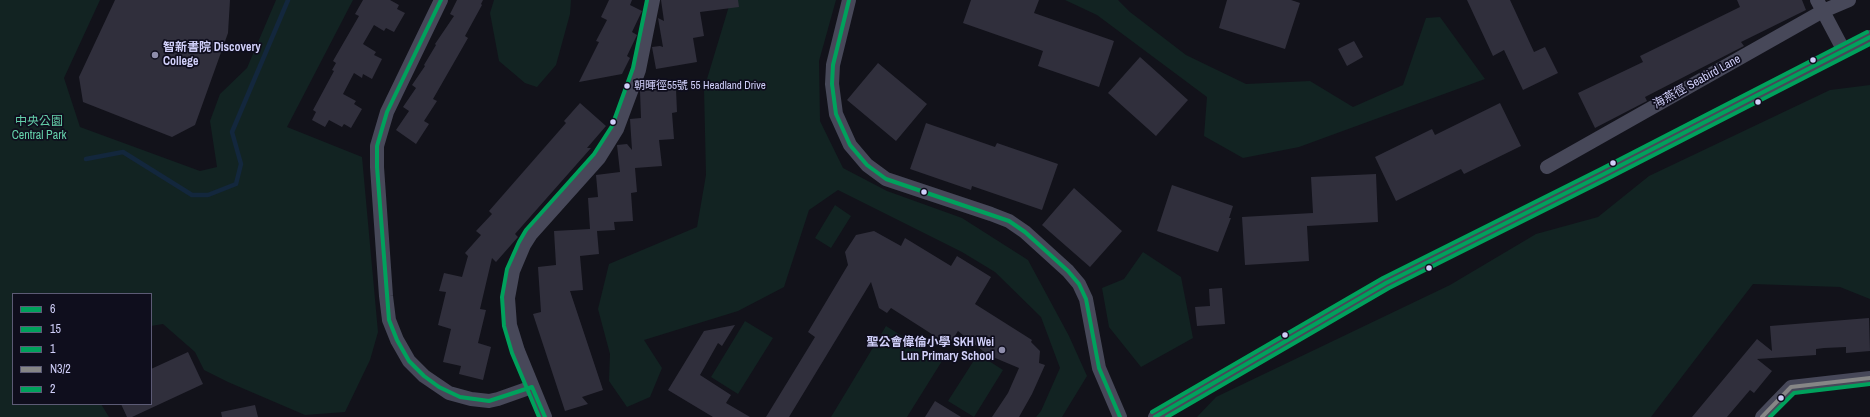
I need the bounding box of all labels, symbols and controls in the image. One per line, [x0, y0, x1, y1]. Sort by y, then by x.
place label: 智新書院 Discovery College [163, 41, 261, 69]
marker: 智新書院 Discovery College [150, 50, 160, 60]
street label: 海燕徑 Seabird Lane [1651, 52, 1743, 112]
unlabelled marker [1808, 55, 1818, 65]
place label: 朝暉徑55號 55 Headland Drive [634, 79, 766, 93]
marker: 朝暉徑55號 55 Headland Drive [622, 81, 632, 91]
unlabelled marker [1753, 97, 1763, 107]
park label: 中央公園 Central Park [12, 115, 66, 143]
unlabelled marker [608, 117, 618, 127]
unlabelled marker [1608, 158, 1618, 168]
unlabelled marker [919, 187, 929, 197]
unlabelled marker [1424, 263, 1434, 273]
legend [12, 293, 152, 405]
text: 6 [50, 301, 55, 317]
text: 15 [50, 321, 61, 337]
unlabelled marker [1280, 330, 1290, 340]
place label: 聖公會偉倫小學 SKH Wei Lun Primary School [866, 336, 994, 364]
text: 1 [50, 341, 55, 357]
marker: 聖公會偉倫小學 SKH Wei Lun Primary School [997, 345, 1007, 355]
text: N3/2 [50, 361, 71, 377]
text: 2 [50, 381, 55, 397]
unlabelled marker [1776, 393, 1786, 403]

